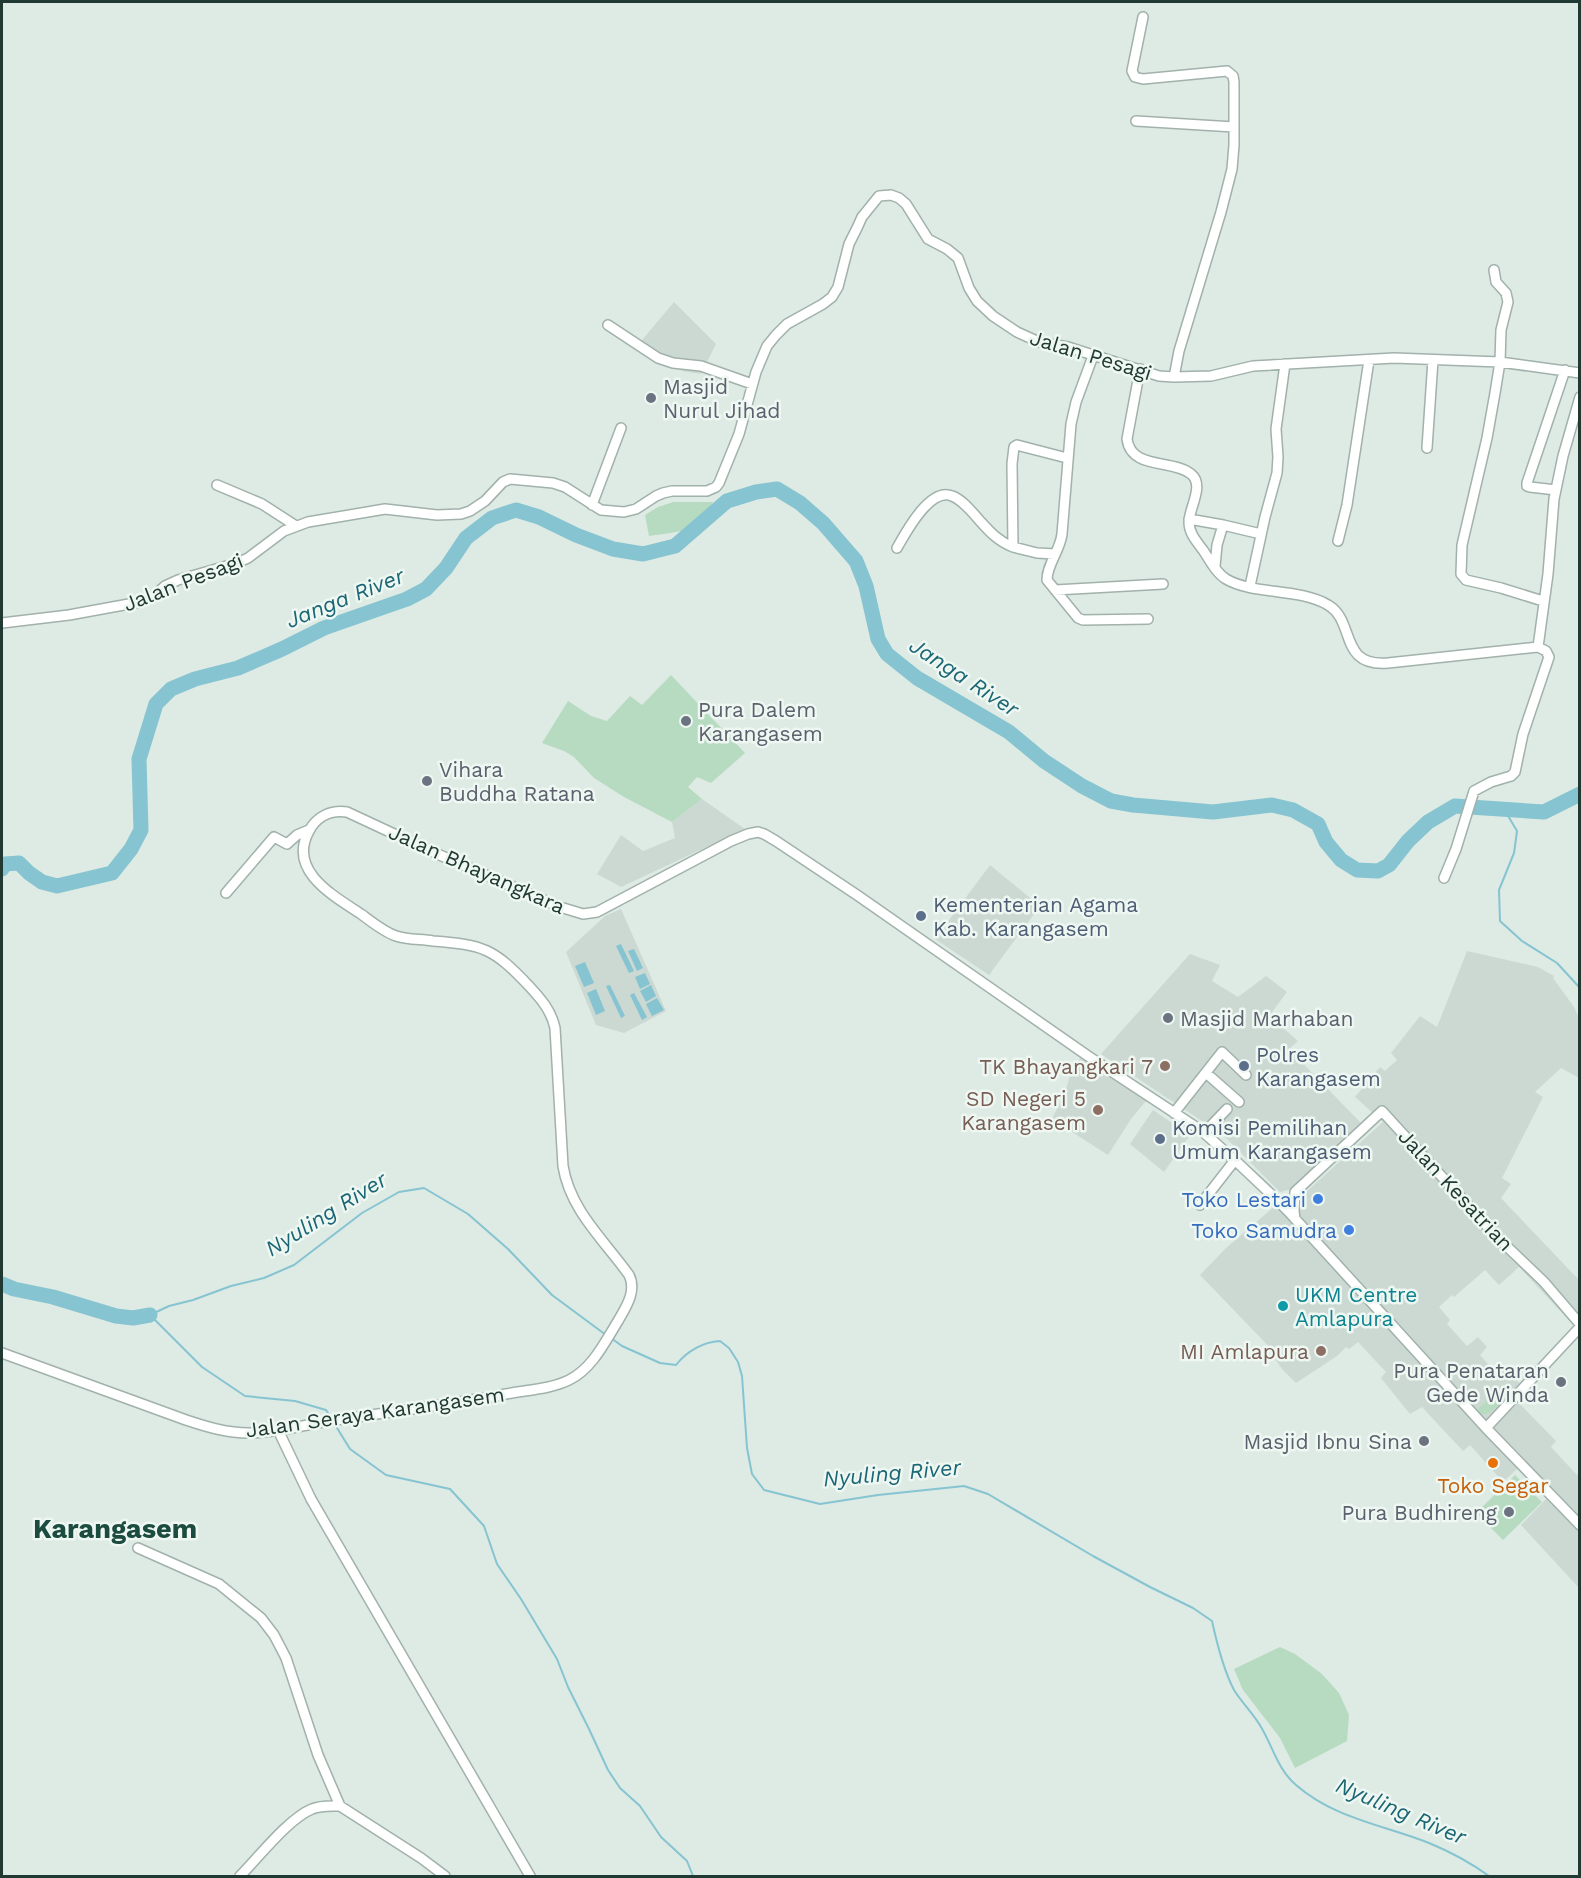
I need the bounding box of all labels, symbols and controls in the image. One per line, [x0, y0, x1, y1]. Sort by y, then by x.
street label: Jalan Pesagi [1027, 325, 1155, 385]
place label: Masjid Nurul Jihad [663, 374, 781, 423]
marker: Masjid Nurul Jihad [644, 391, 658, 405]
street label: Jalan Pesagi [120, 548, 246, 616]
water label: Janga River [282, 562, 409, 633]
water label: Janga River [905, 632, 1024, 722]
place label: Pura Dalem Karangasem [698, 697, 823, 746]
marker: Pura Dalem Karangasem [679, 714, 693, 728]
place label: Vihara Buddha Ratana [439, 757, 595, 806]
marker: Vihara Buddha Ratana [420, 774, 434, 788]
street label: Jalan Bhayangkara [385, 819, 569, 919]
place label: Kementerian Agama Kab. Karangasem [933, 892, 1138, 941]
marker: Kementerian Agama Kab. Karangasem [914, 909, 928, 923]
place label: Masjid Marhaban [1180, 1006, 1353, 1031]
marker: Masjid Marhaban [1161, 1011, 1175, 1025]
place label: Polres Karangasem [1256, 1042, 1381, 1091]
place label: TK Bhayangkari 7 [979, 1054, 1153, 1079]
marker: TK Bhayangkari 7 [1158, 1059, 1172, 1073]
marker: Polres Karangasem [1237, 1059, 1251, 1073]
place label: SD Negeri 5 Karangasem [961, 1086, 1086, 1135]
marker: SD Negeri 5 Karangasem [1091, 1103, 1105, 1117]
place label: Komisi Pemilihan Umum Karangasem [1172, 1115, 1372, 1164]
street label: Jalan Kesatrian [1393, 1124, 1519, 1256]
marker: Komisi Pemilihan Umum Karangasem [1153, 1132, 1167, 1146]
water label: Nyuling River [261, 1166, 393, 1261]
place label: Toko Lestari [1181, 1187, 1306, 1212]
marker: Toko Lestari [1311, 1192, 1325, 1206]
place label: Toko Samudra [1191, 1218, 1337, 1243]
marker: Toko Samudra [1342, 1223, 1356, 1237]
place label: UKM Centre Amlapura [1295, 1282, 1417, 1331]
marker: UKM Centre Amlapura [1276, 1299, 1290, 1313]
place label: MI Amlapura [1180, 1339, 1309, 1364]
marker: MI Amlapura [1314, 1344, 1328, 1358]
place label: Pura Penataran Gede Winda [1393, 1358, 1549, 1407]
marker: Pura Penataran Gede Winda [1554, 1375, 1568, 1389]
street label: Jalan Seraya Karangasem [244, 1381, 506, 1443]
place label: Masjid Ibnu Sina [1244, 1429, 1412, 1454]
marker: Masjid Ibnu Sina [1417, 1434, 1431, 1448]
water label: Nyuling River [822, 1454, 964, 1491]
marker: Toko Segar [1486, 1456, 1500, 1470]
place label: Toko Segar [1437, 1473, 1549, 1498]
place label: Pura Budhireng [1341, 1500, 1498, 1525]
marker: Pura Budhireng [1502, 1505, 1516, 1519]
district label: Karangasem [33, 1513, 197, 1545]
water label: Nyuling River [1332, 1772, 1471, 1850]

